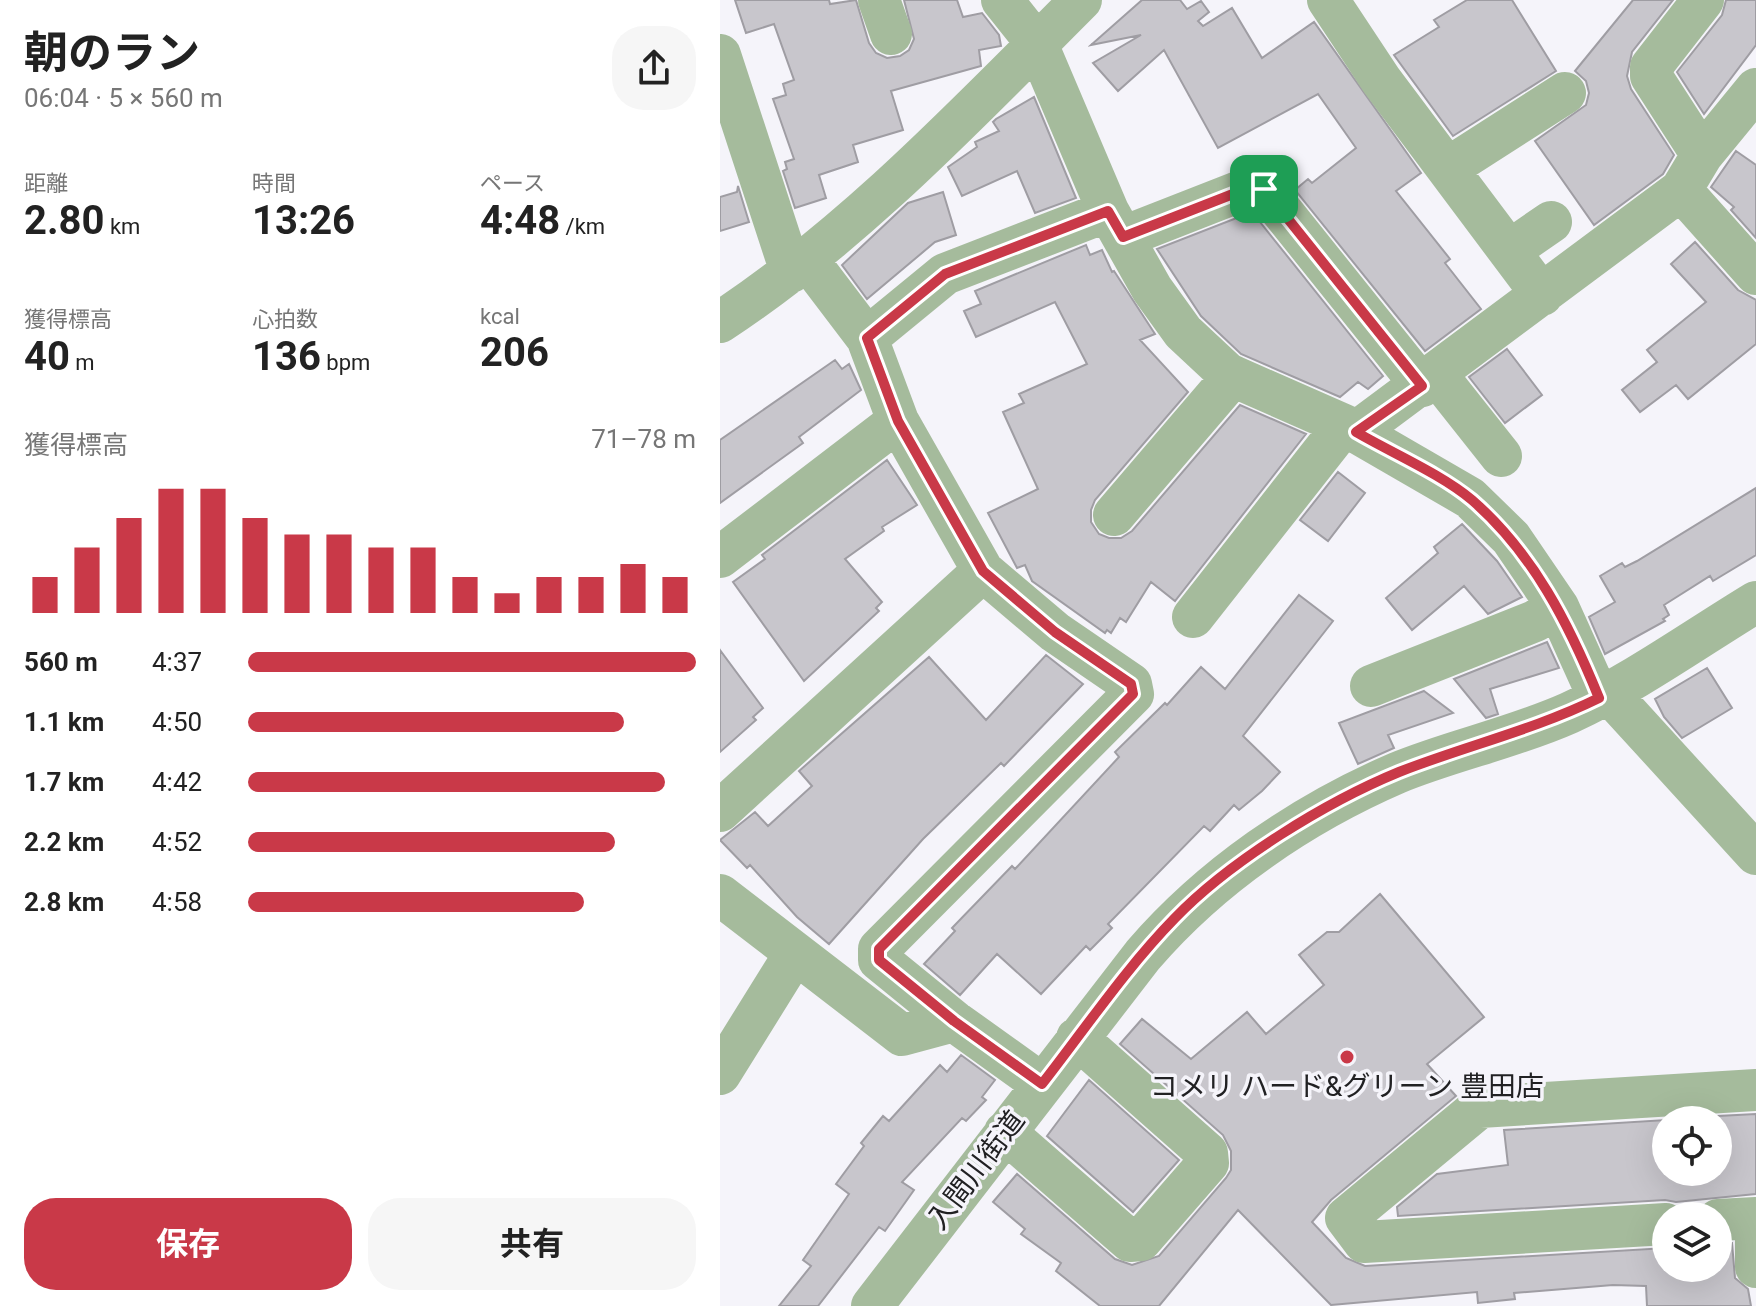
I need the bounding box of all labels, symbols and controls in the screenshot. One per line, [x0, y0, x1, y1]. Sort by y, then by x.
button: share [612, 26, 696, 110]
text: 朝のラン [24, 27, 200, 79]
text: 06:04 · 5 × 560 m [24, 83, 223, 113]
pin [1230, 155, 1298, 223]
icon: arrive [1242, 167, 1286, 211]
text: 距離 [24, 171, 68, 196]
text: 時間 [252, 171, 296, 196]
text: ペース [480, 171, 545, 196]
text: 2.80 [24, 197, 104, 244]
text: 13:26 [252, 197, 355, 244]
text: 4:48 [480, 197, 560, 244]
text: km [104, 214, 140, 239]
text: /km [560, 214, 605, 239]
text: kcal [480, 304, 520, 329]
text: 獲得標高 [24, 307, 112, 332]
text: 心拍数 [252, 307, 318, 332]
text: 206 [480, 329, 549, 376]
text: 40 [24, 333, 70, 380]
text: 136 [252, 333, 321, 380]
text: m [70, 350, 95, 375]
text: bpm [321, 350, 370, 375]
text: 71–78 m [591, 424, 696, 454]
text: 獲得標高 [24, 430, 128, 460]
text: 560 m [24, 647, 98, 677]
text: 4:37 [152, 647, 202, 677]
text: 1.1 km [24, 707, 104, 737]
text: 4:50 [152, 707, 202, 737]
text: 1.7 km [24, 767, 104, 797]
text: 4:42 [152, 767, 202, 797]
text: 2.2 km [24, 827, 104, 857]
text: 4:52 [152, 827, 202, 857]
text: 2.8 km [24, 887, 104, 917]
text: 4:58 [152, 887, 202, 917]
marker: コメリ ハード&グリーン 豊田店 [1338, 1048, 1356, 1066]
place label: コメリ ハード&グリーン 豊田店 [1150, 1070, 1544, 1103]
street label: 入間川街道 [921, 1104, 1031, 1236]
map controls [1652, 1106, 1732, 1282]
button: locate [1652, 1106, 1732, 1186]
button: 保存 [24, 1198, 352, 1290]
button: 共有 [368, 1198, 696, 1290]
button: layers [1652, 1202, 1732, 1282]

